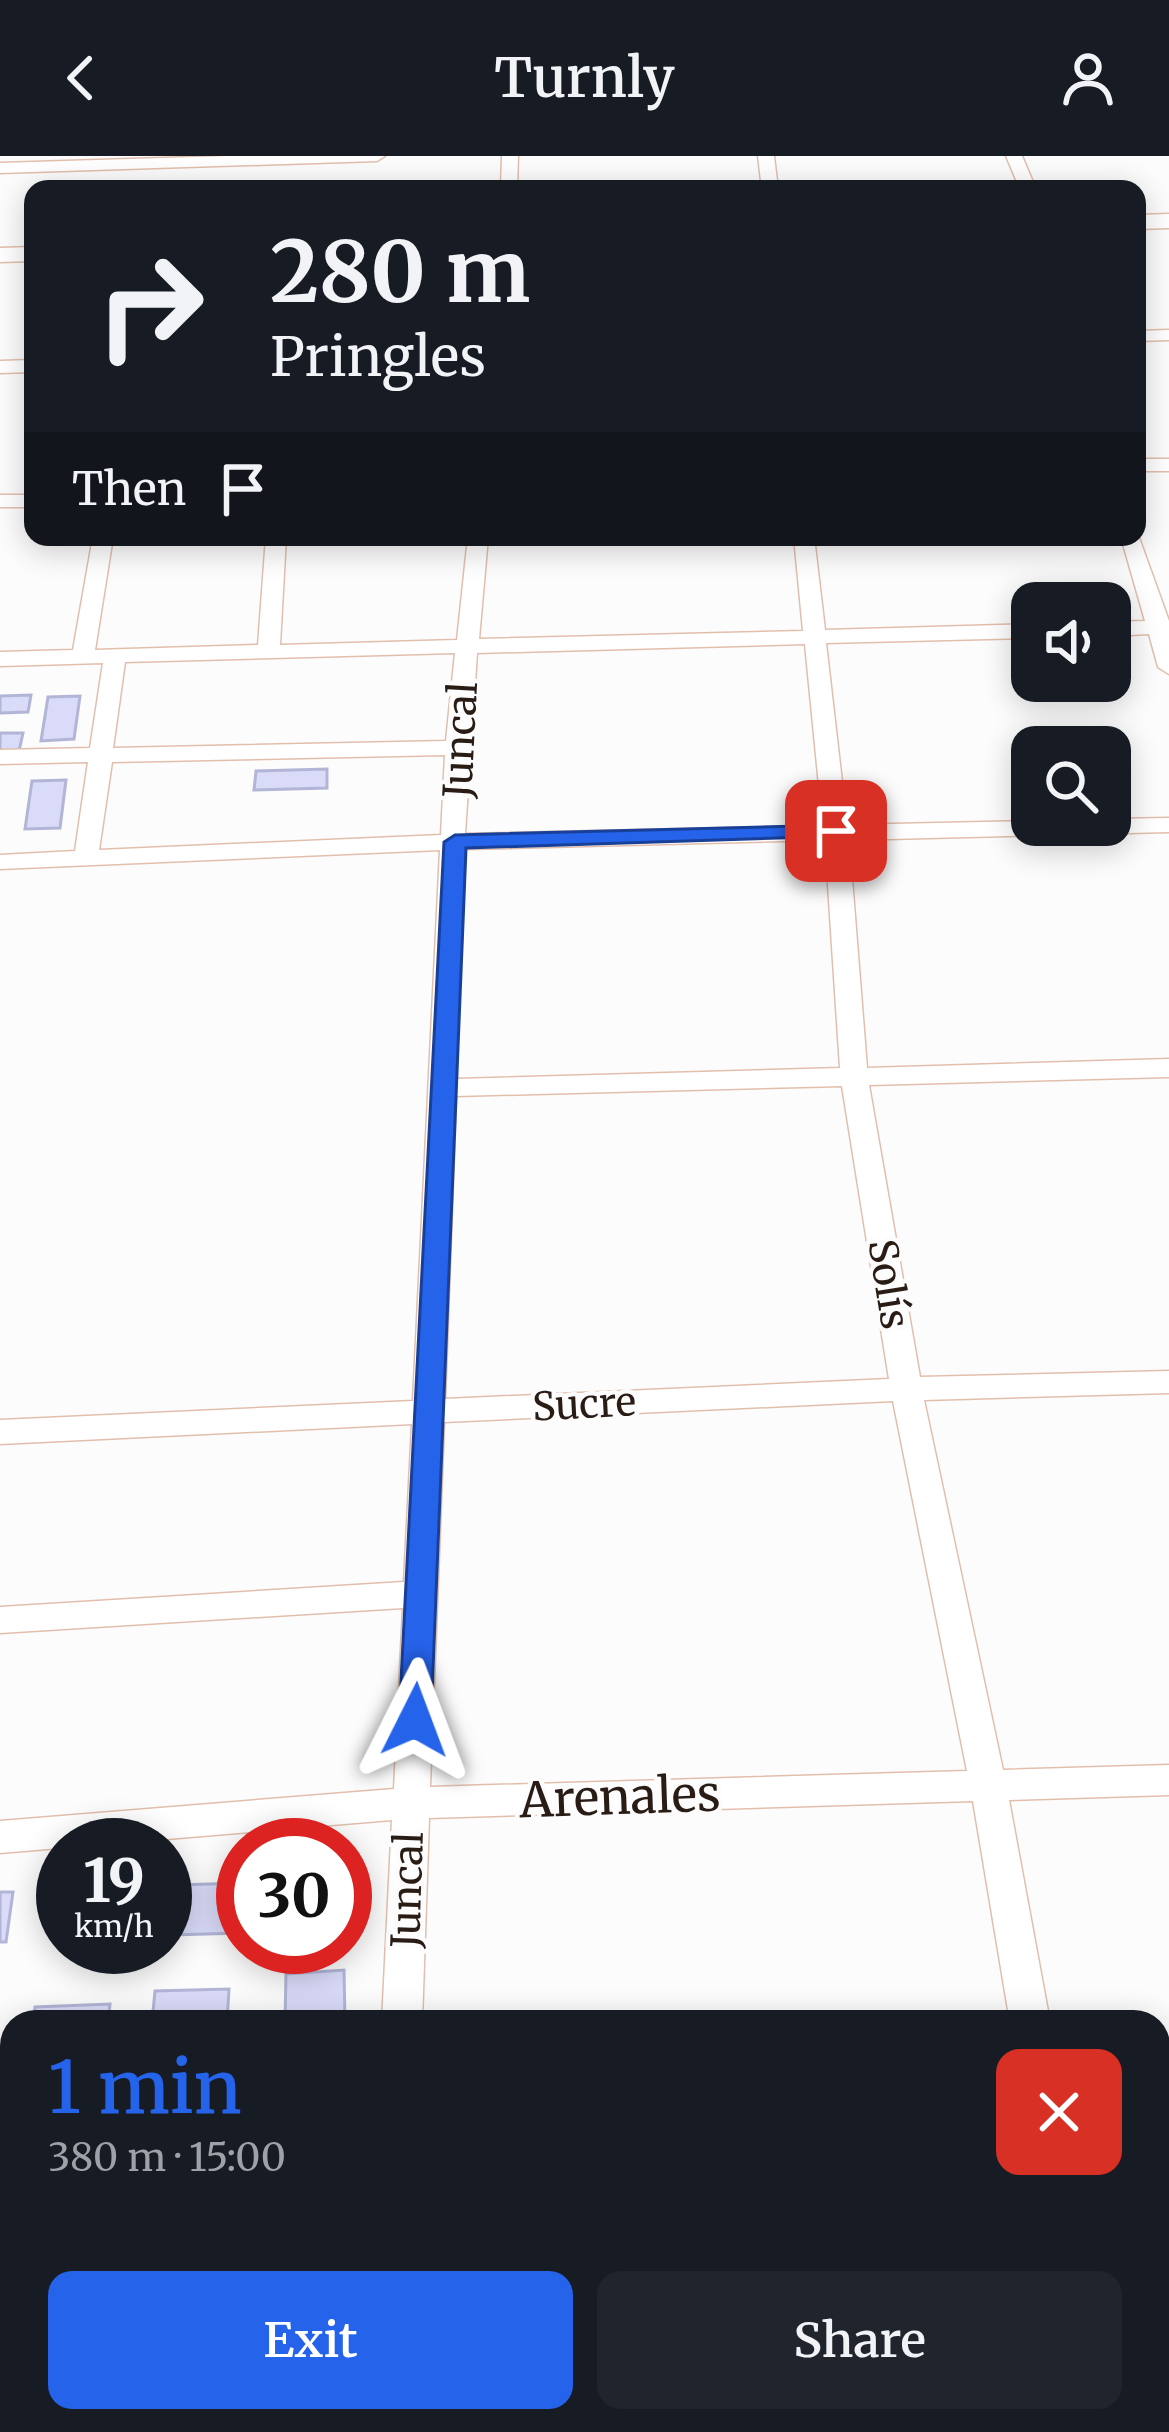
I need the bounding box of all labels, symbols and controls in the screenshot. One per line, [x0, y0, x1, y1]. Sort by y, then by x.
text: Turnly [494, 44, 675, 112]
icon: back [48, 45, 114, 111]
icon: person [1055, 45, 1121, 111]
text: 280 m [270, 219, 530, 325]
icon: right [72, 228, 228, 384]
text: Pringles [270, 323, 486, 391]
icon: arrive [210, 456, 276, 522]
text: Then [72, 461, 186, 517]
map controls [1011, 582, 1131, 846]
button: sound [1011, 582, 1131, 702]
street label: Juncal [433, 681, 488, 800]
button: search [1011, 726, 1131, 846]
pin [785, 780, 887, 882]
icon: arrive [803, 798, 869, 864]
street label: Solís [857, 1236, 920, 1332]
street label: Sucre [531, 1377, 637, 1432]
position arrow [352, 1657, 478, 1783]
street label: Arenales [517, 1764, 722, 1831]
speed limit sign: 30 [216, 1818, 372, 1974]
street label: Juncal [381, 1831, 434, 1950]
text: 19 [83, 1843, 145, 1918]
text: km/h [74, 1907, 154, 1945]
text: 1 min [48, 2042, 242, 2133]
button: close [996, 2049, 1122, 2175]
text: 380 m · 15:00 [48, 2133, 286, 2182]
button: Exit [48, 2271, 573, 2409]
button: Share [597, 2271, 1122, 2409]

